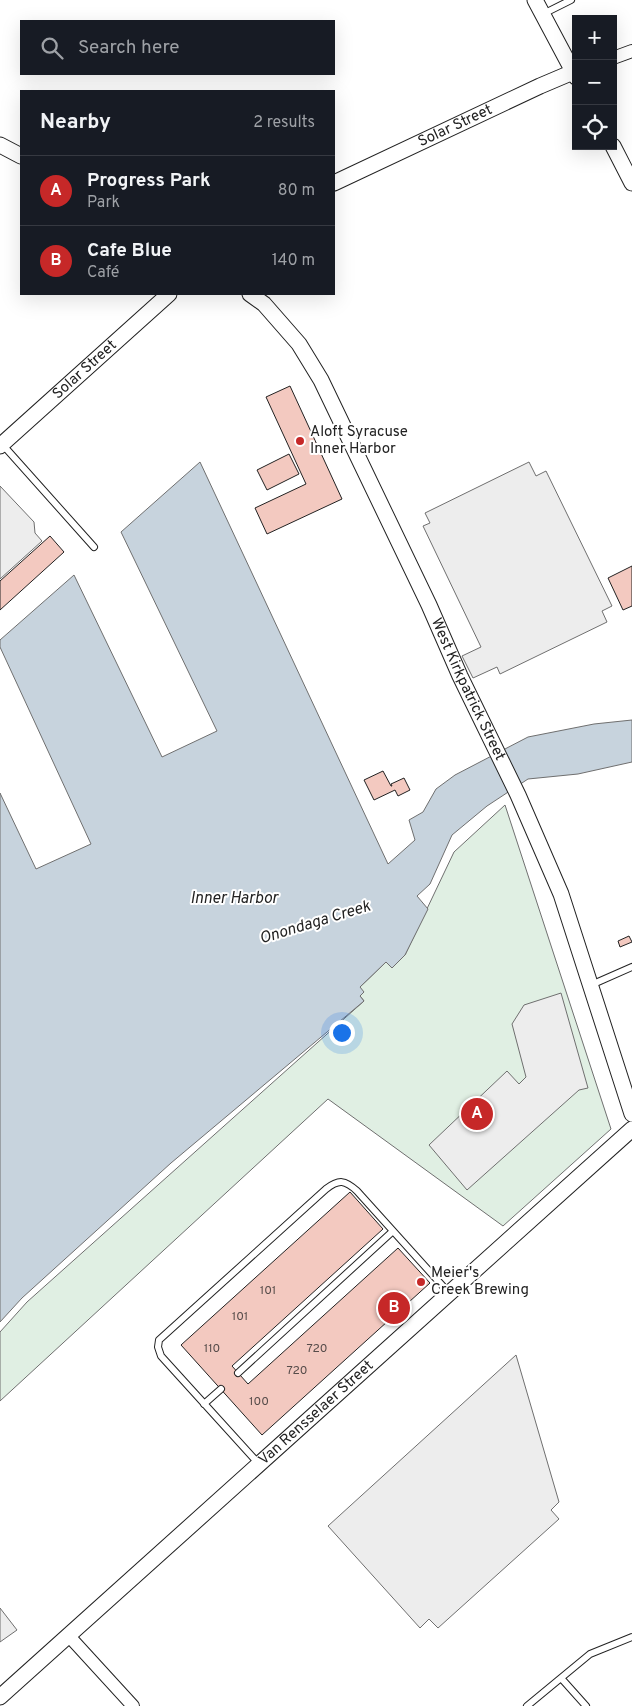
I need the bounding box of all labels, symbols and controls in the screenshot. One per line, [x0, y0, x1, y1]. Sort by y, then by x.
map controls [572, 15, 617, 150]
button: + [572, 15, 617, 60]
search box [20, 20, 335, 75]
icon: search [38, 34, 66, 62]
text: Search here [78, 36, 180, 60]
button: − [572, 60, 617, 105]
street label: Solar Street [415, 100, 495, 152]
button: locate [572, 105, 617, 150]
text: Nearby [40, 109, 111, 136]
text: 2 results [253, 113, 315, 133]
text: Progress Park [87, 169, 211, 193]
text: A [50, 181, 62, 201]
text: 80 m [278, 181, 315, 201]
text: Park [87, 193, 120, 213]
text: Cafe Blue [87, 239, 172, 263]
text: B [50, 251, 62, 271]
text: 140 m [272, 251, 315, 271]
text: Café [87, 263, 119, 283]
street label: Solar Street [49, 336, 121, 404]
place label: Aloft Syracuse Inner Harbor [310, 423, 408, 459]
marker: Aloft Syracuse Inner Harbor [294, 435, 306, 447]
street label: West Kirkpatrick Street [426, 615, 509, 764]
water label: Inner Harbor [190, 889, 280, 909]
water label: Onondaga Creek [257, 896, 374, 949]
your location [329, 1020, 355, 1046]
pin: A [461, 1095, 493, 1133]
place label: Meier's Creek Brewing [431, 1264, 529, 1300]
marker: Meier's Creek Brewing [415, 1276, 427, 1288]
house number: 101 [260, 1283, 276, 1299]
pin: B [378, 1289, 410, 1327]
house number: 101 [232, 1309, 248, 1325]
house number: 110 [204, 1341, 220, 1357]
house number: 720 [306, 1341, 328, 1357]
street label: Van Rensselaer Street [255, 1356, 378, 1469]
house number: 720 [286, 1363, 308, 1379]
house number: 100 [249, 1394, 269, 1410]

